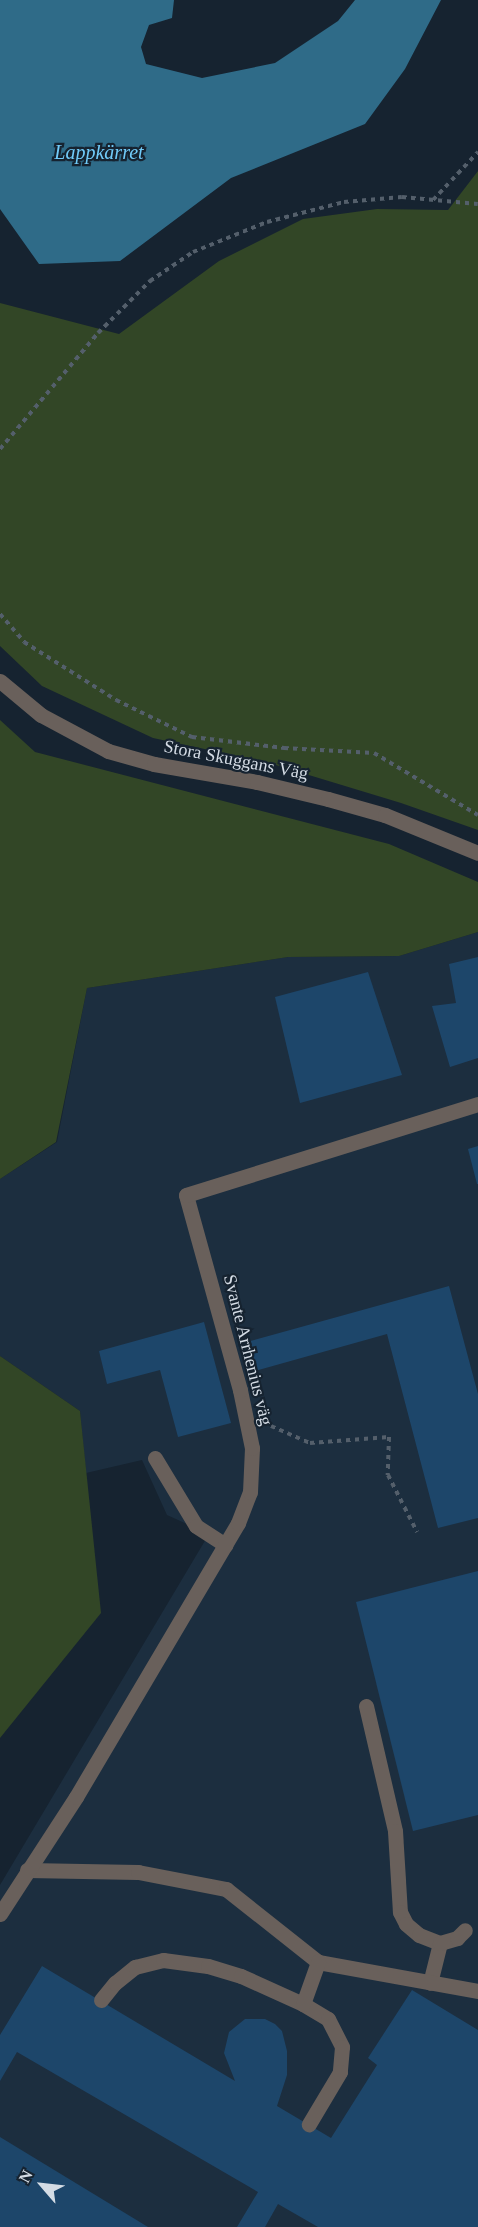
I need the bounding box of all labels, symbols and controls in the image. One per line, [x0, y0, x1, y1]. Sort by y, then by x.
water label: Lappkärret [54, 140, 144, 164]
street label: Stora Skuggans Väg [162, 735, 310, 785]
street label: Svante Arrhenius väg [219, 1272, 277, 1428]
north arrow [12, 2155, 72, 2215]
text: N [15, 2167, 36, 2185]

